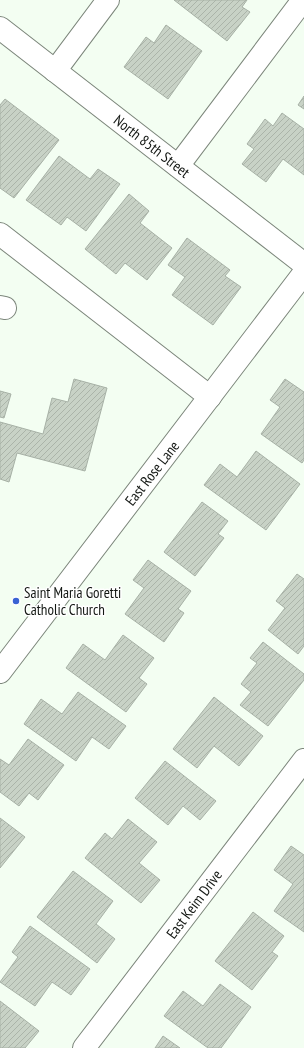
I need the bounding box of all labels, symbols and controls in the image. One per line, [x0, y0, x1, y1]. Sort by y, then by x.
street label: North 85th Street [110, 110, 194, 182]
street label: East Rose Lane [121, 437, 183, 509]
place label: Saint Maria Goretti Catholic Church [24, 583, 121, 619]
marker: Saint Maria Goretti Catholic Church [11, 596, 21, 606]
street label: East Keim Drive [162, 866, 226, 942]

